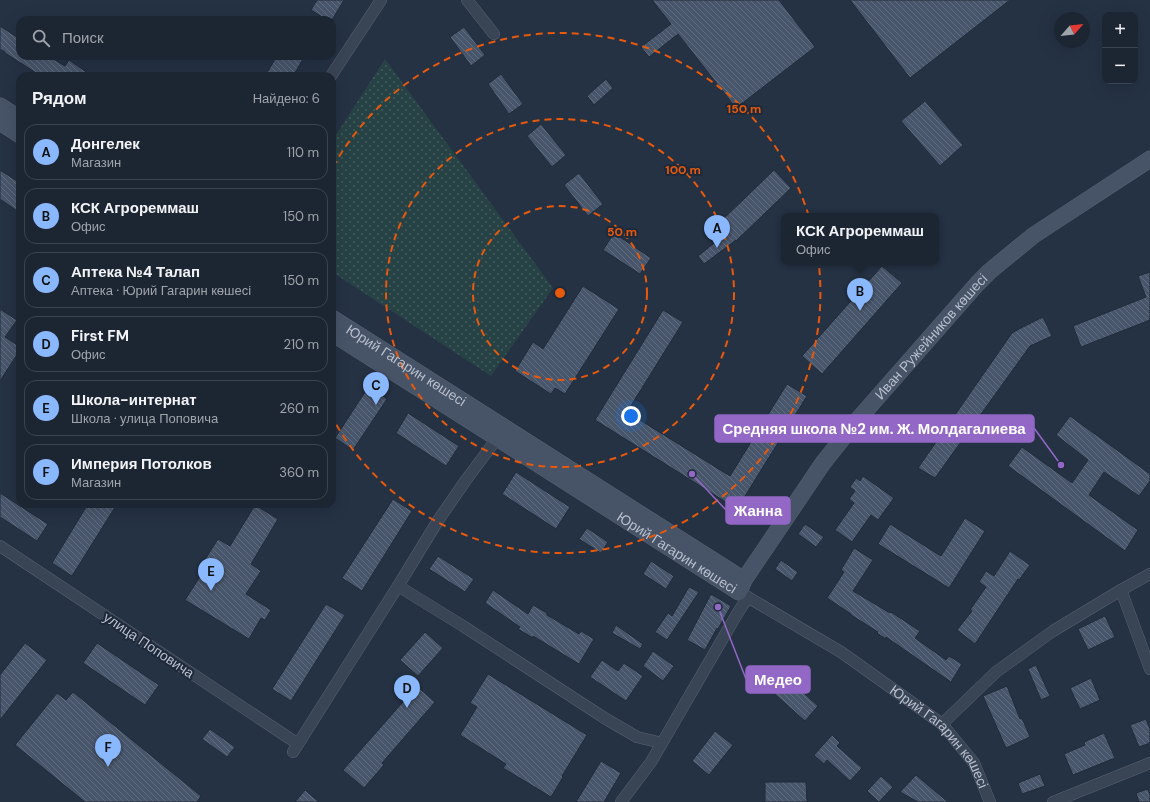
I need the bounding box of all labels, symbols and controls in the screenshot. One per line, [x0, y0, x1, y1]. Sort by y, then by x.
north arrow [1054, 12, 1090, 48]
map controls [1102, 12, 1138, 84]
button: + [1102, 12, 1138, 48]
search box [16, 16, 336, 60]
icon: search [30, 27, 52, 49]
text: Поиск [62, 28, 104, 48]
button: − [1102, 48, 1138, 84]
text: Рядом [32, 87, 87, 109]
text: Найдено: 6 [253, 90, 320, 107]
text: 150 m [727, 101, 761, 117]
text: Донгелек [71, 134, 140, 154]
text: A [41, 144, 51, 161]
text: 110 m [287, 144, 319, 161]
text: Магазин [71, 154, 121, 171]
text: 100 m [665, 162, 701, 178]
text: КСК Агрореммаш [71, 198, 199, 218]
text: B [42, 208, 50, 225]
text: 150 m [283, 208, 319, 225]
popup [781, 213, 939, 265]
pin: A [704, 215, 730, 248]
text: Офис [71, 218, 106, 235]
text: КСК Агрореммаш [796, 221, 924, 241]
text: 50 m [607, 224, 637, 240]
text: Офис [796, 241, 831, 258]
text: Аптека №4 Талап [71, 262, 200, 282]
street label: Иван Ружейников көшесі [871, 270, 991, 403]
text: C [41, 272, 51, 289]
text: 150 m [283, 272, 319, 289]
pin: B [847, 278, 873, 311]
text: Аптека · Юрий Гагарин көшесі [71, 282, 251, 299]
centre of rings [553, 286, 567, 300]
street label: Юрий Гагарин көшесі [343, 320, 470, 410]
text: First FM [71, 326, 129, 346]
text: D [41, 336, 51, 353]
text: 210 m [284, 336, 319, 353]
text: Офис [71, 346, 106, 363]
pin: C [363, 372, 389, 405]
text: Школа-интернат [71, 390, 197, 410]
text: E [42, 400, 50, 417]
text: 260 m [279, 400, 319, 417]
your location [621, 406, 641, 426]
text: Школа · улица Поповича [71, 410, 218, 427]
callout: Средняя школа №2 им. Ж. Молдагалиева [715, 415, 1034, 442]
text: Средняя школа №2 им. Ж. Молдагалиева [722, 419, 1026, 439]
text: Империя Потолков [71, 454, 212, 474]
text: F [42, 464, 50, 481]
text: 360 m [279, 464, 319, 481]
text: Магазин [71, 474, 121, 491]
callout: Жанна [726, 497, 790, 524]
text: Жанна [733, 501, 783, 521]
street label: Юрий Гагарин көшесі [614, 508, 740, 597]
pin: E [198, 558, 224, 591]
street label: улица Поповича [100, 608, 198, 682]
callout: Медео [746, 666, 810, 693]
text: Медео [754, 670, 802, 690]
pin: D [394, 675, 420, 708]
street label: Юрий Гагарин көшесі [887, 681, 992, 791]
pin: F [95, 734, 121, 767]

